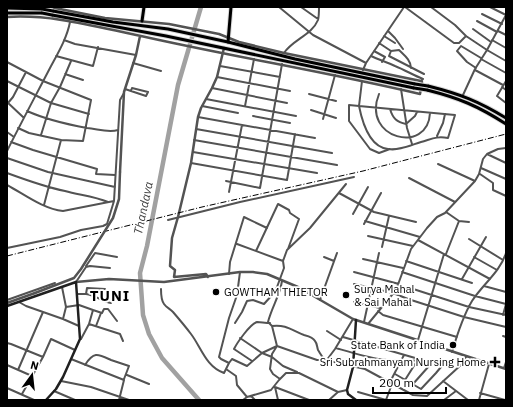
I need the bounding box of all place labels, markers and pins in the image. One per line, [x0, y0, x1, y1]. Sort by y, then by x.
place label: Surya Mahal & Sai Mahal [354, 282, 415, 309]
place label: GOWTHAM THIETOR [224, 285, 328, 299]
marker: GOWTHAM THIETOR [211, 287, 221, 297]
marker: Surya Mahal & Sai Mahal [341, 290, 351, 300]
place label: State Bank of India [351, 338, 445, 352]
marker: State Bank of India [448, 340, 458, 350]
place label: Sri Subrahmanyam Nursing Home [320, 355, 486, 369]
marker: Sri Subrahmanyam Nursing Home [489, 356, 501, 368]

